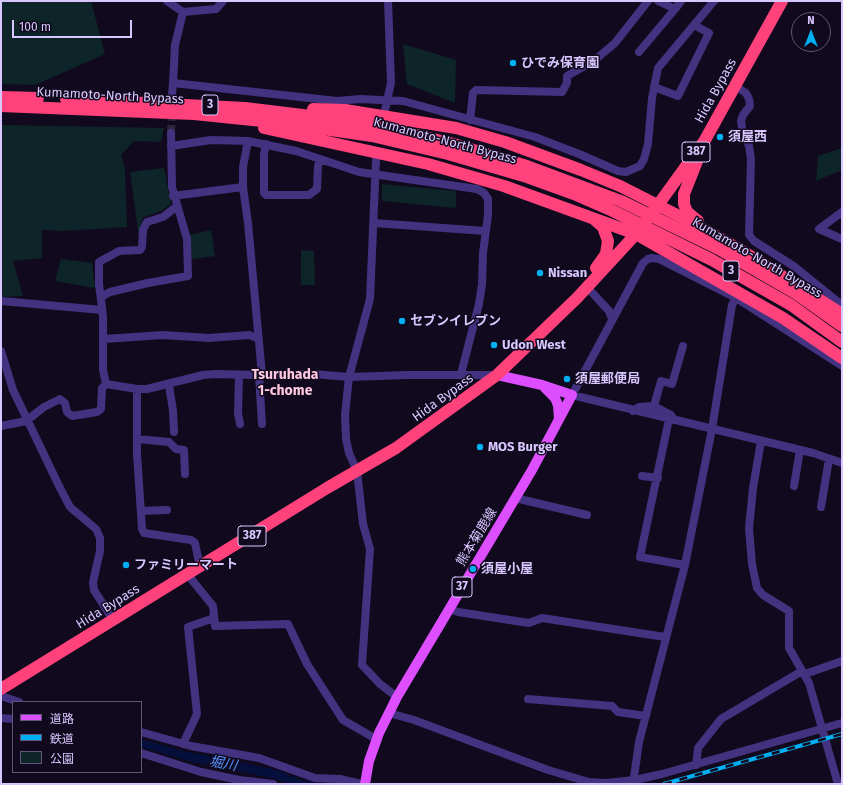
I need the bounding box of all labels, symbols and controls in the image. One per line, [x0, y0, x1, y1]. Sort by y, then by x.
scale bar [14, 12, 134, 38]
north arrow [791, 12, 831, 52]
text: N [807, 14, 815, 27]
text: 100 m [19, 20, 51, 34]
place label: ひでみ保育園 [521, 55, 599, 71]
street label: Hida Bypass [692, 56, 740, 126]
marker: ひでみ保育園 [508, 58, 518, 68]
street label: Kumamoto-North Bypass [36, 84, 184, 108]
road number: 3 [202, 95, 218, 115]
street label: Kumamoto-North Bypass [372, 114, 518, 168]
place label: 須屋西 [728, 129, 767, 145]
marker: 須屋西 [715, 132, 725, 142]
road number: 387 [682, 142, 710, 162]
street label: Kumamoto-North Bypass [689, 214, 825, 302]
road number: 3 [723, 261, 739, 281]
place label: Nissan [548, 265, 587, 281]
marker: Nissan [535, 268, 545, 278]
place label: セブンイレブン [410, 313, 501, 329]
marker: セブンイレブン [397, 316, 407, 326]
place label: Udon West [502, 337, 566, 353]
marker: Udon West [489, 340, 499, 350]
district label: Tsuruhada 1-chome [251, 367, 319, 400]
street label: Hida Bypass [409, 371, 477, 425]
place label: 須屋郵便局 [575, 371, 640, 387]
marker: 須屋郵便局 [562, 374, 572, 384]
place label: MOS Burger [488, 439, 557, 455]
marker: MOS Burger [475, 442, 485, 452]
street label: 熊本菊鹿線 [454, 505, 500, 569]
road number: 387 [238, 526, 266, 546]
place label: ファミリーマート [134, 557, 238, 573]
marker: ファミリーマート [121, 560, 131, 570]
place label: 須屋小屋 [481, 561, 533, 577]
marker: 須屋小屋 [468, 564, 478, 574]
road number: 37 [452, 577, 472, 597]
street label: Hida Bypass [73, 581, 143, 633]
legend [12, 701, 142, 773]
text: 道路 [50, 712, 74, 726]
text: 鉄道 [50, 732, 74, 746]
text: 公園 [50, 752, 74, 766]
water label: 堀川 [208, 753, 238, 775]

